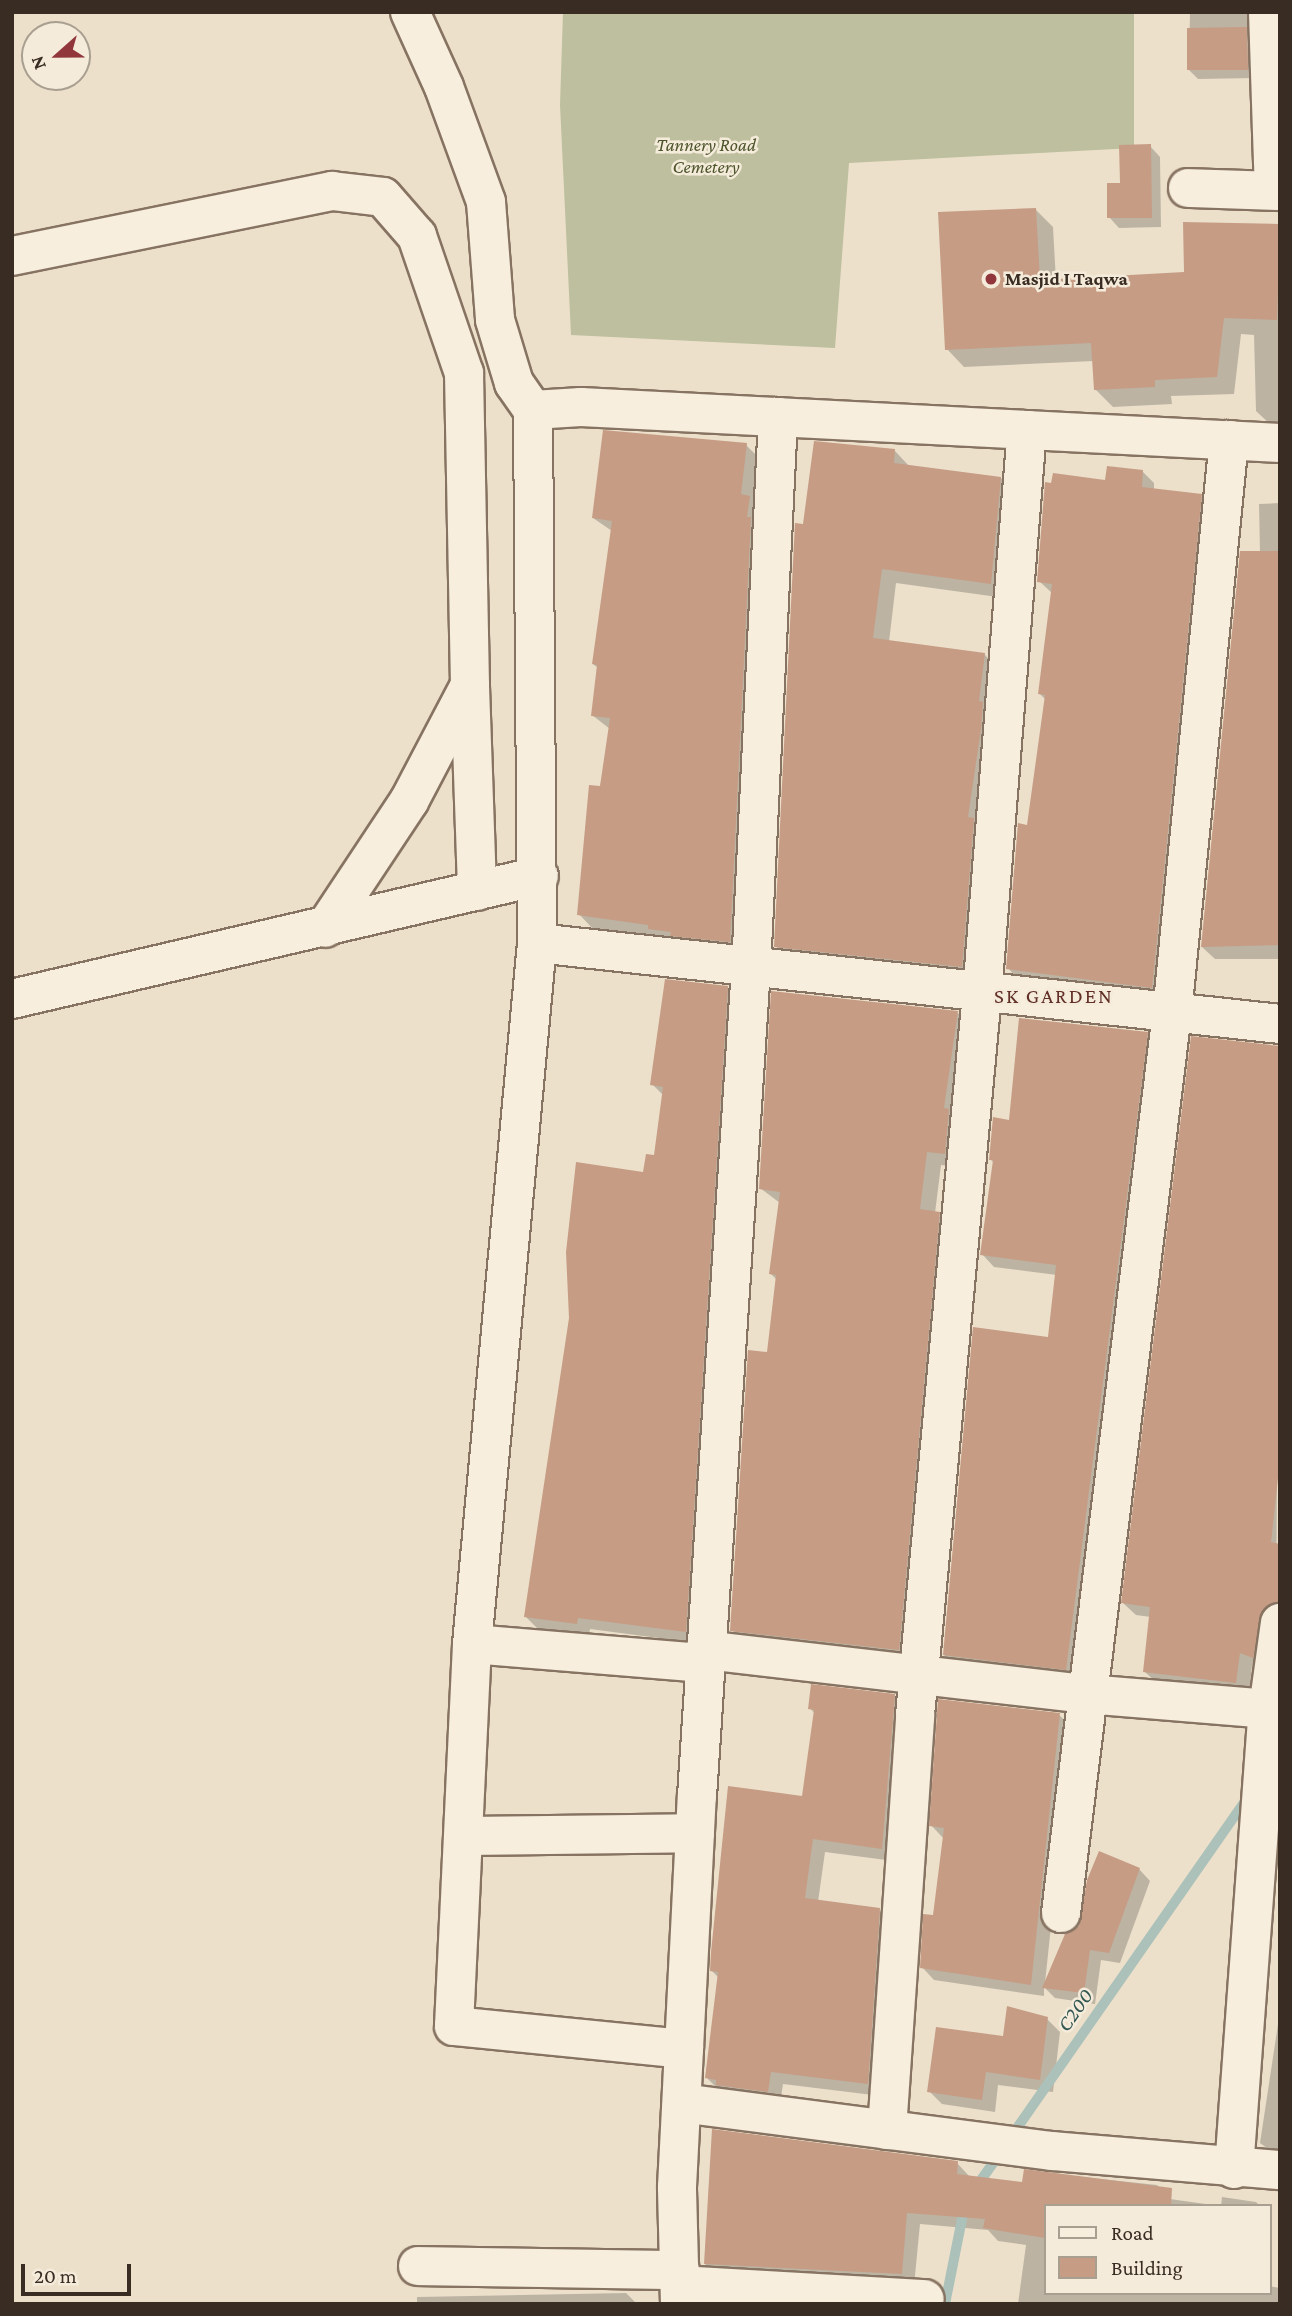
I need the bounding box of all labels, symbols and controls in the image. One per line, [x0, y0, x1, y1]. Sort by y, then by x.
north arrow [21, 21, 91, 91]
text: N [26, 53, 50, 73]
park label: Tannery Road Cemetery [656, 134, 756, 178]
place label: Masjid I Taqwa [1005, 268, 1128, 290]
marker: Masjid I Taqwa [983, 271, 999, 287]
district label: SK GARDEN [995, 983, 1113, 1009]
water label: C200 [1051, 1984, 1099, 2036]
legend [1044, 2204, 1271, 2295]
text: Road [1111, 2221, 1154, 2245]
scale bar [24, 2250, 135, 2294]
text: Building [1111, 2256, 1183, 2280]
text: 20 m [34, 2264, 77, 2288]

